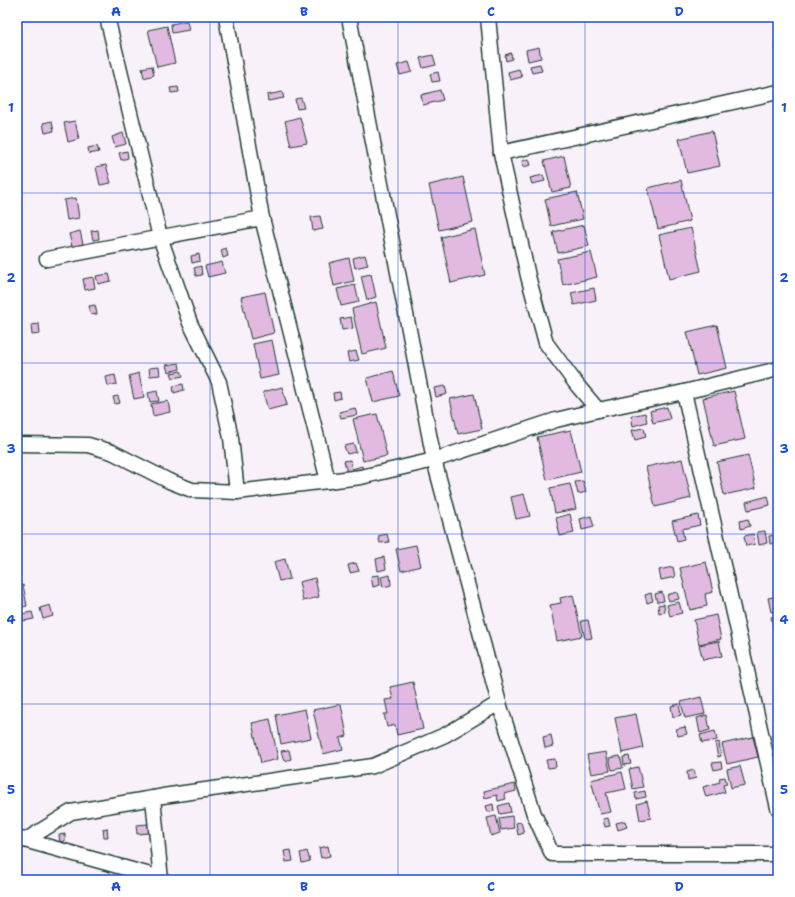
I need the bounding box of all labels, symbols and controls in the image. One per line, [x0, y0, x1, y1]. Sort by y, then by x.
text: A [111, 3, 121, 20]
text: B [300, 3, 308, 20]
text: C [487, 3, 495, 20]
text: D [674, 3, 684, 20]
text: 1 [8, 99, 14, 116]
text: 1 [781, 99, 787, 116]
text: 2 [6, 269, 16, 286]
text: 2 [779, 269, 789, 286]
text: 3 [6, 440, 16, 457]
text: 3 [779, 440, 789, 457]
text: 4 [6, 611, 16, 628]
text: 4 [779, 611, 789, 628]
text: 5 [7, 781, 15, 798]
text: 5 [780, 781, 788, 798]
text: A [111, 878, 121, 895]
text: B [300, 878, 308, 895]
text: C [487, 878, 495, 895]
text: D [674, 878, 684, 895]

